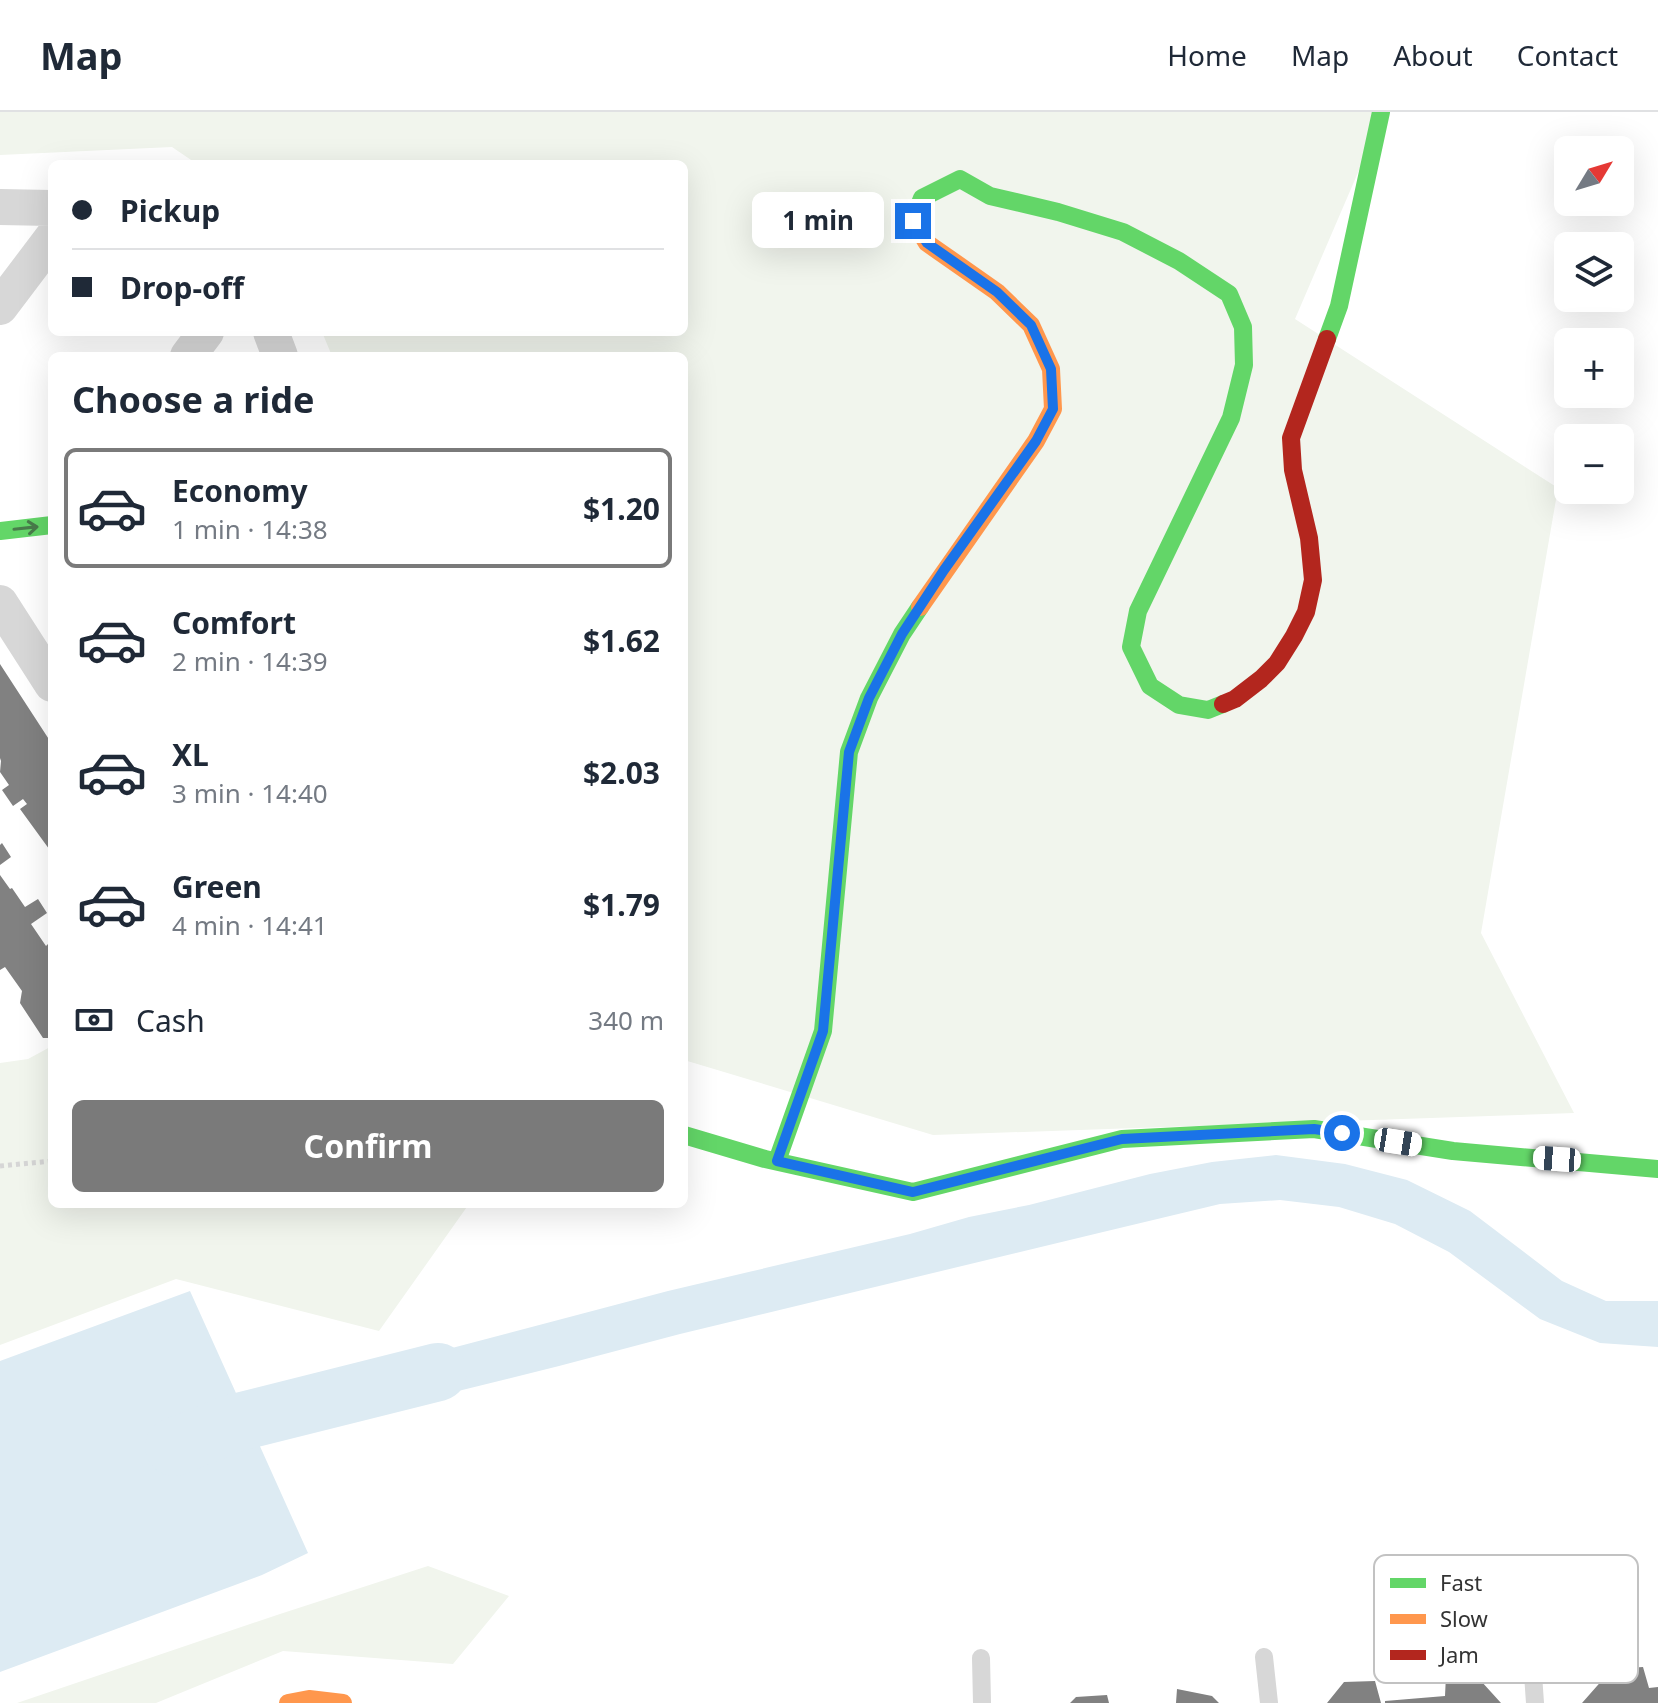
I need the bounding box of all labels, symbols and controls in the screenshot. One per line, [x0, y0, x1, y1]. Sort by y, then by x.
text: Map [40, 29, 123, 81]
text: Home [1167, 36, 1247, 74]
text: Map [1291, 36, 1349, 74]
text: About [1393, 36, 1473, 74]
text: Contact [1517, 36, 1618, 74]
north arrow [1554, 136, 1634, 216]
map controls [1554, 136, 1634, 504]
text: Pickup [120, 190, 220, 231]
callout: 1 min [753, 193, 885, 249]
text: 1 min [782, 202, 854, 238]
route end [895, 203, 931, 239]
button: layers [1554, 232, 1634, 312]
text: Drop-off [120, 267, 244, 308]
button: + [1554, 328, 1634, 408]
text: Choose a ride [72, 375, 314, 424]
button: − [1554, 424, 1634, 504]
text: Economy [172, 470, 308, 511]
icon: car [76, 472, 148, 544]
text: $1.20 [583, 488, 660, 529]
text: 1 min · 14:38 [172, 511, 328, 547]
one-way arrow [12, 520, 39, 535]
text: Comfort [172, 602, 296, 643]
icon: car [76, 604, 148, 676]
text: $1.62 [583, 620, 660, 661]
text: 2 min · 14:39 [172, 643, 328, 679]
text: XL [172, 734, 209, 775]
icon: car [76, 736, 148, 808]
text: $2.03 [583, 752, 660, 793]
text: 3 min · 14:40 [172, 775, 328, 811]
text: Green [172, 866, 262, 907]
icon: car [76, 868, 148, 940]
text: $1.79 [583, 884, 660, 925]
text: 4 min · 14:41 [172, 907, 328, 943]
icon: cash [72, 998, 116, 1042]
text: Cash [136, 1000, 205, 1041]
text: 340 m [588, 1002, 664, 1038]
button: Confirm [72, 1100, 664, 1192]
route start [1324, 1115, 1360, 1151]
car [1372, 1126, 1424, 1158]
car [1532, 1145, 1582, 1173]
legend [1374, 1555, 1638, 1683]
text: Fast [1440, 1567, 1482, 1597]
text: Slow [1440, 1603, 1489, 1633]
text: Jam [1438, 1639, 1479, 1669]

